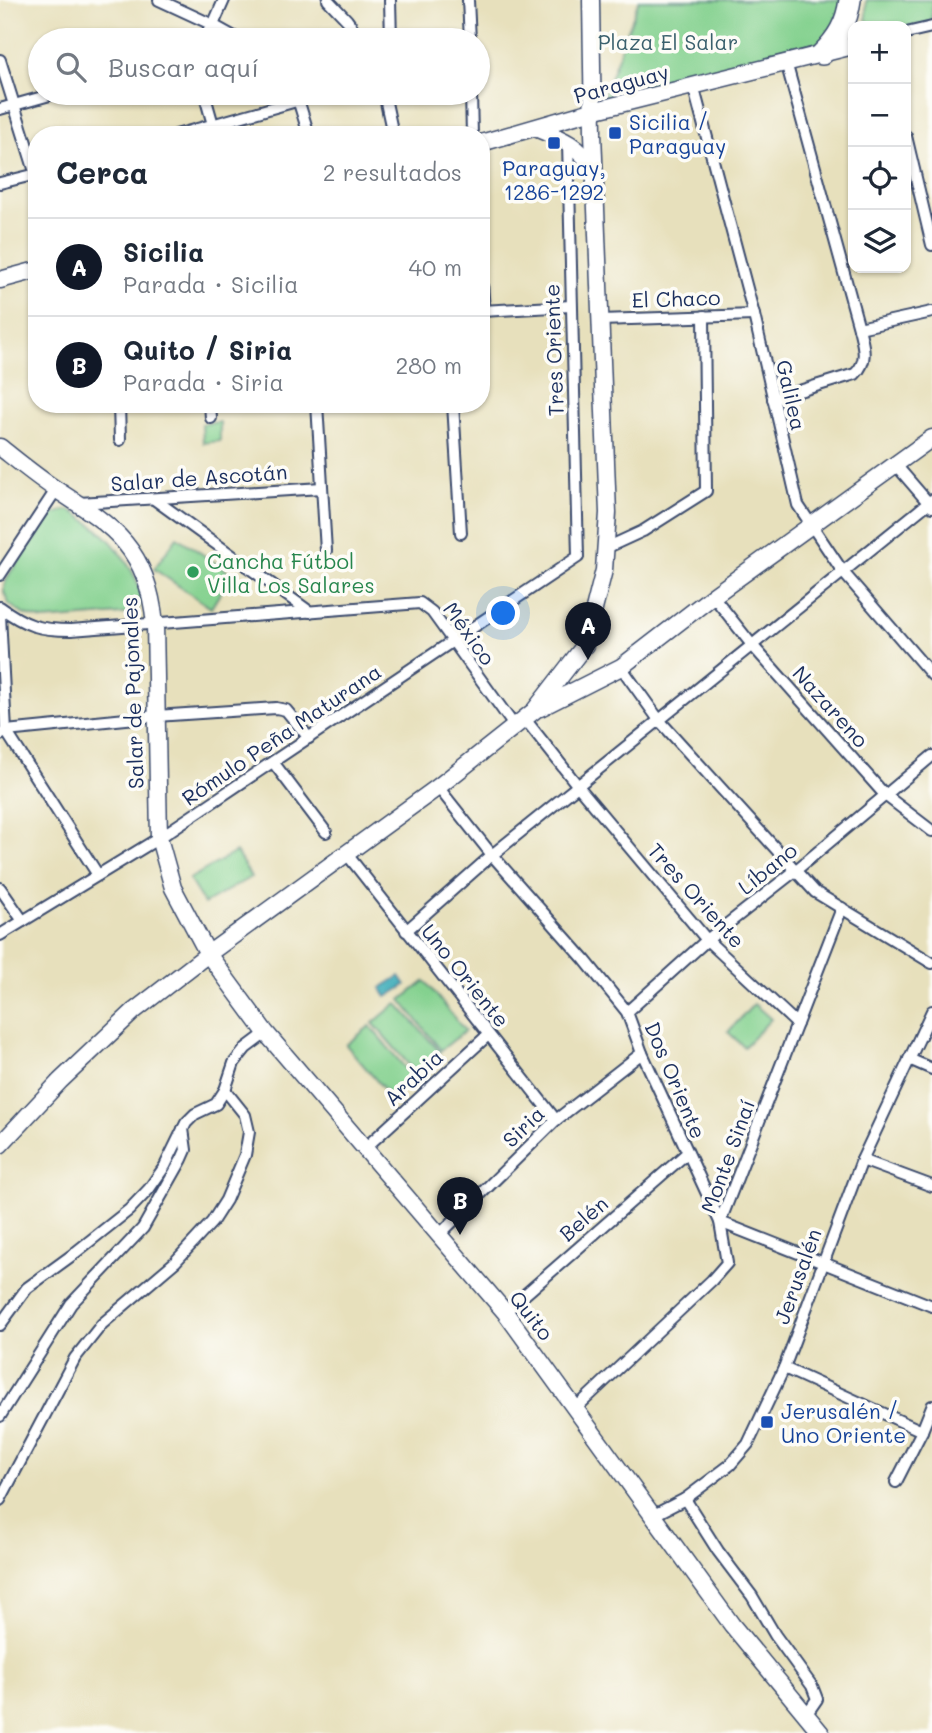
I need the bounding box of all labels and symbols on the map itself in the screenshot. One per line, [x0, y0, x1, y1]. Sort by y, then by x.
park label: Plaza El Salar [598, 28, 738, 55]
street label: Paraguay [571, 57, 671, 109]
place label: Sicilia / Paraguay [629, 108, 726, 159]
marker: Sicilia / Paraguay [607, 125, 623, 141]
marker: Paraguay, 1286-1292 [546, 135, 562, 151]
place label: Paraguay, 1286-1292 [502, 154, 606, 205]
street label: Tres Oriente [537, 283, 569, 417]
street label: El Chaco [631, 283, 721, 313]
street label: Galilea [771, 357, 813, 433]
street label: Salar de Ascotán [110, 457, 288, 497]
place label: Cancha Fútbol Villa Los Salares [207, 547, 375, 598]
marker: Cancha Fútbol Villa Los Salares [185, 564, 201, 580]
street label: México [438, 596, 502, 670]
your location [486, 596, 520, 630]
street label: Salar de Pajonales [115, 597, 149, 789]
pin: A [565, 602, 611, 660]
street label: Rómulo Peña Maturana [176, 657, 386, 811]
street label: Nazareno [787, 659, 875, 753]
street label: Líbano [732, 836, 802, 900]
street label: Tres Oriente [643, 837, 751, 953]
street label: Uno Oriente [416, 918, 516, 1032]
street label: Dos Oriente [639, 1018, 713, 1142]
street label: Arabia [378, 1043, 448, 1111]
street label: Monte Sinaí [694, 1095, 760, 1217]
street label: Siria [496, 1100, 550, 1152]
pin: B [437, 1177, 483, 1235]
street label: Belén [553, 1189, 613, 1247]
street label: Jerusalén [767, 1225, 827, 1327]
street label: Quito [504, 1285, 560, 1345]
place label: Jerusalén / Uno Oriente [781, 1397, 906, 1448]
marker: Jerusalén / Uno Oriente [759, 1414, 775, 1430]

